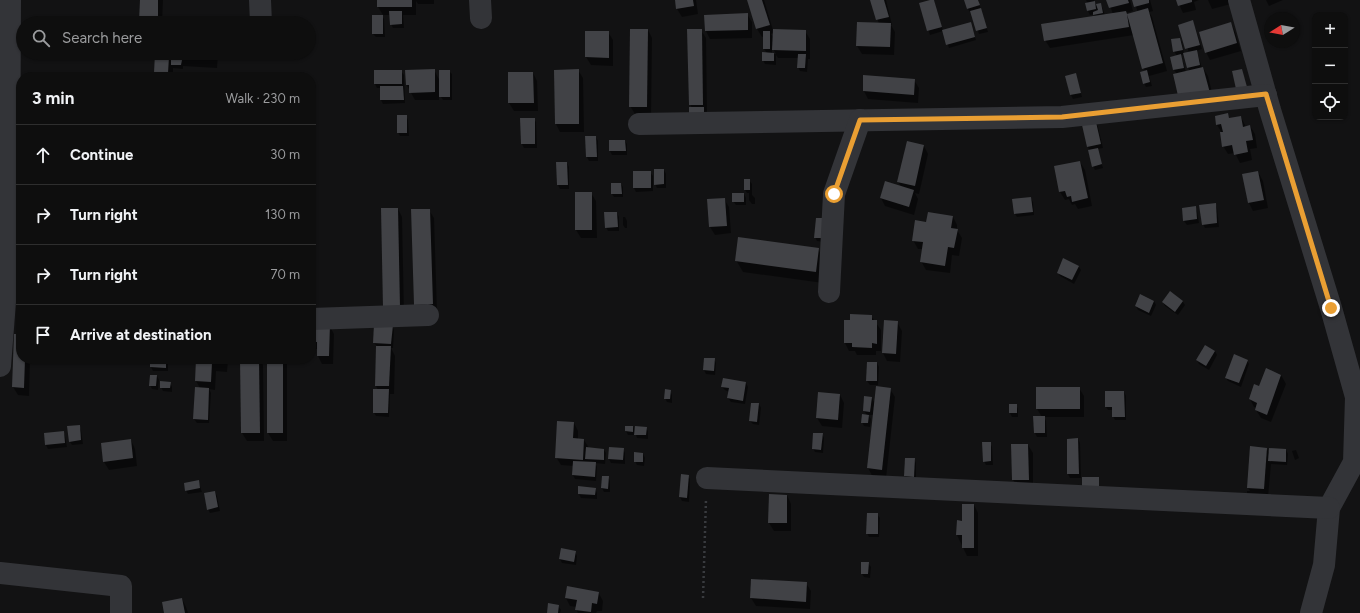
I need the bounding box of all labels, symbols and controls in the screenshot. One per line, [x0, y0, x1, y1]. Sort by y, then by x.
north arrow [1264, 12, 1300, 48]
map controls [1312, 12, 1348, 120]
button: + [1312, 12, 1348, 48]
search box [16, 16, 316, 60]
icon: search [30, 27, 52, 49]
text: Search here [62, 29, 142, 47]
button: − [1312, 48, 1348, 84]
button: locate [1312, 84, 1348, 120]
text: 3 min [32, 88, 74, 108]
text: Walk · 230 m [226, 91, 300, 106]
icon: ahead [32, 144, 54, 166]
text: Continue [70, 146, 133, 164]
text: 30 m [270, 147, 300, 162]
route start [825, 185, 843, 203]
icon: right [32, 204, 54, 226]
text: Turn right [70, 206, 138, 224]
text: 130 m [265, 207, 300, 222]
icon: right [32, 264, 54, 286]
text: Turn right [70, 266, 138, 284]
text: 70 m [270, 267, 300, 282]
route end [1322, 299, 1340, 317]
icon: arrive [32, 324, 54, 346]
text: Arrive at destination [70, 326, 211, 344]

